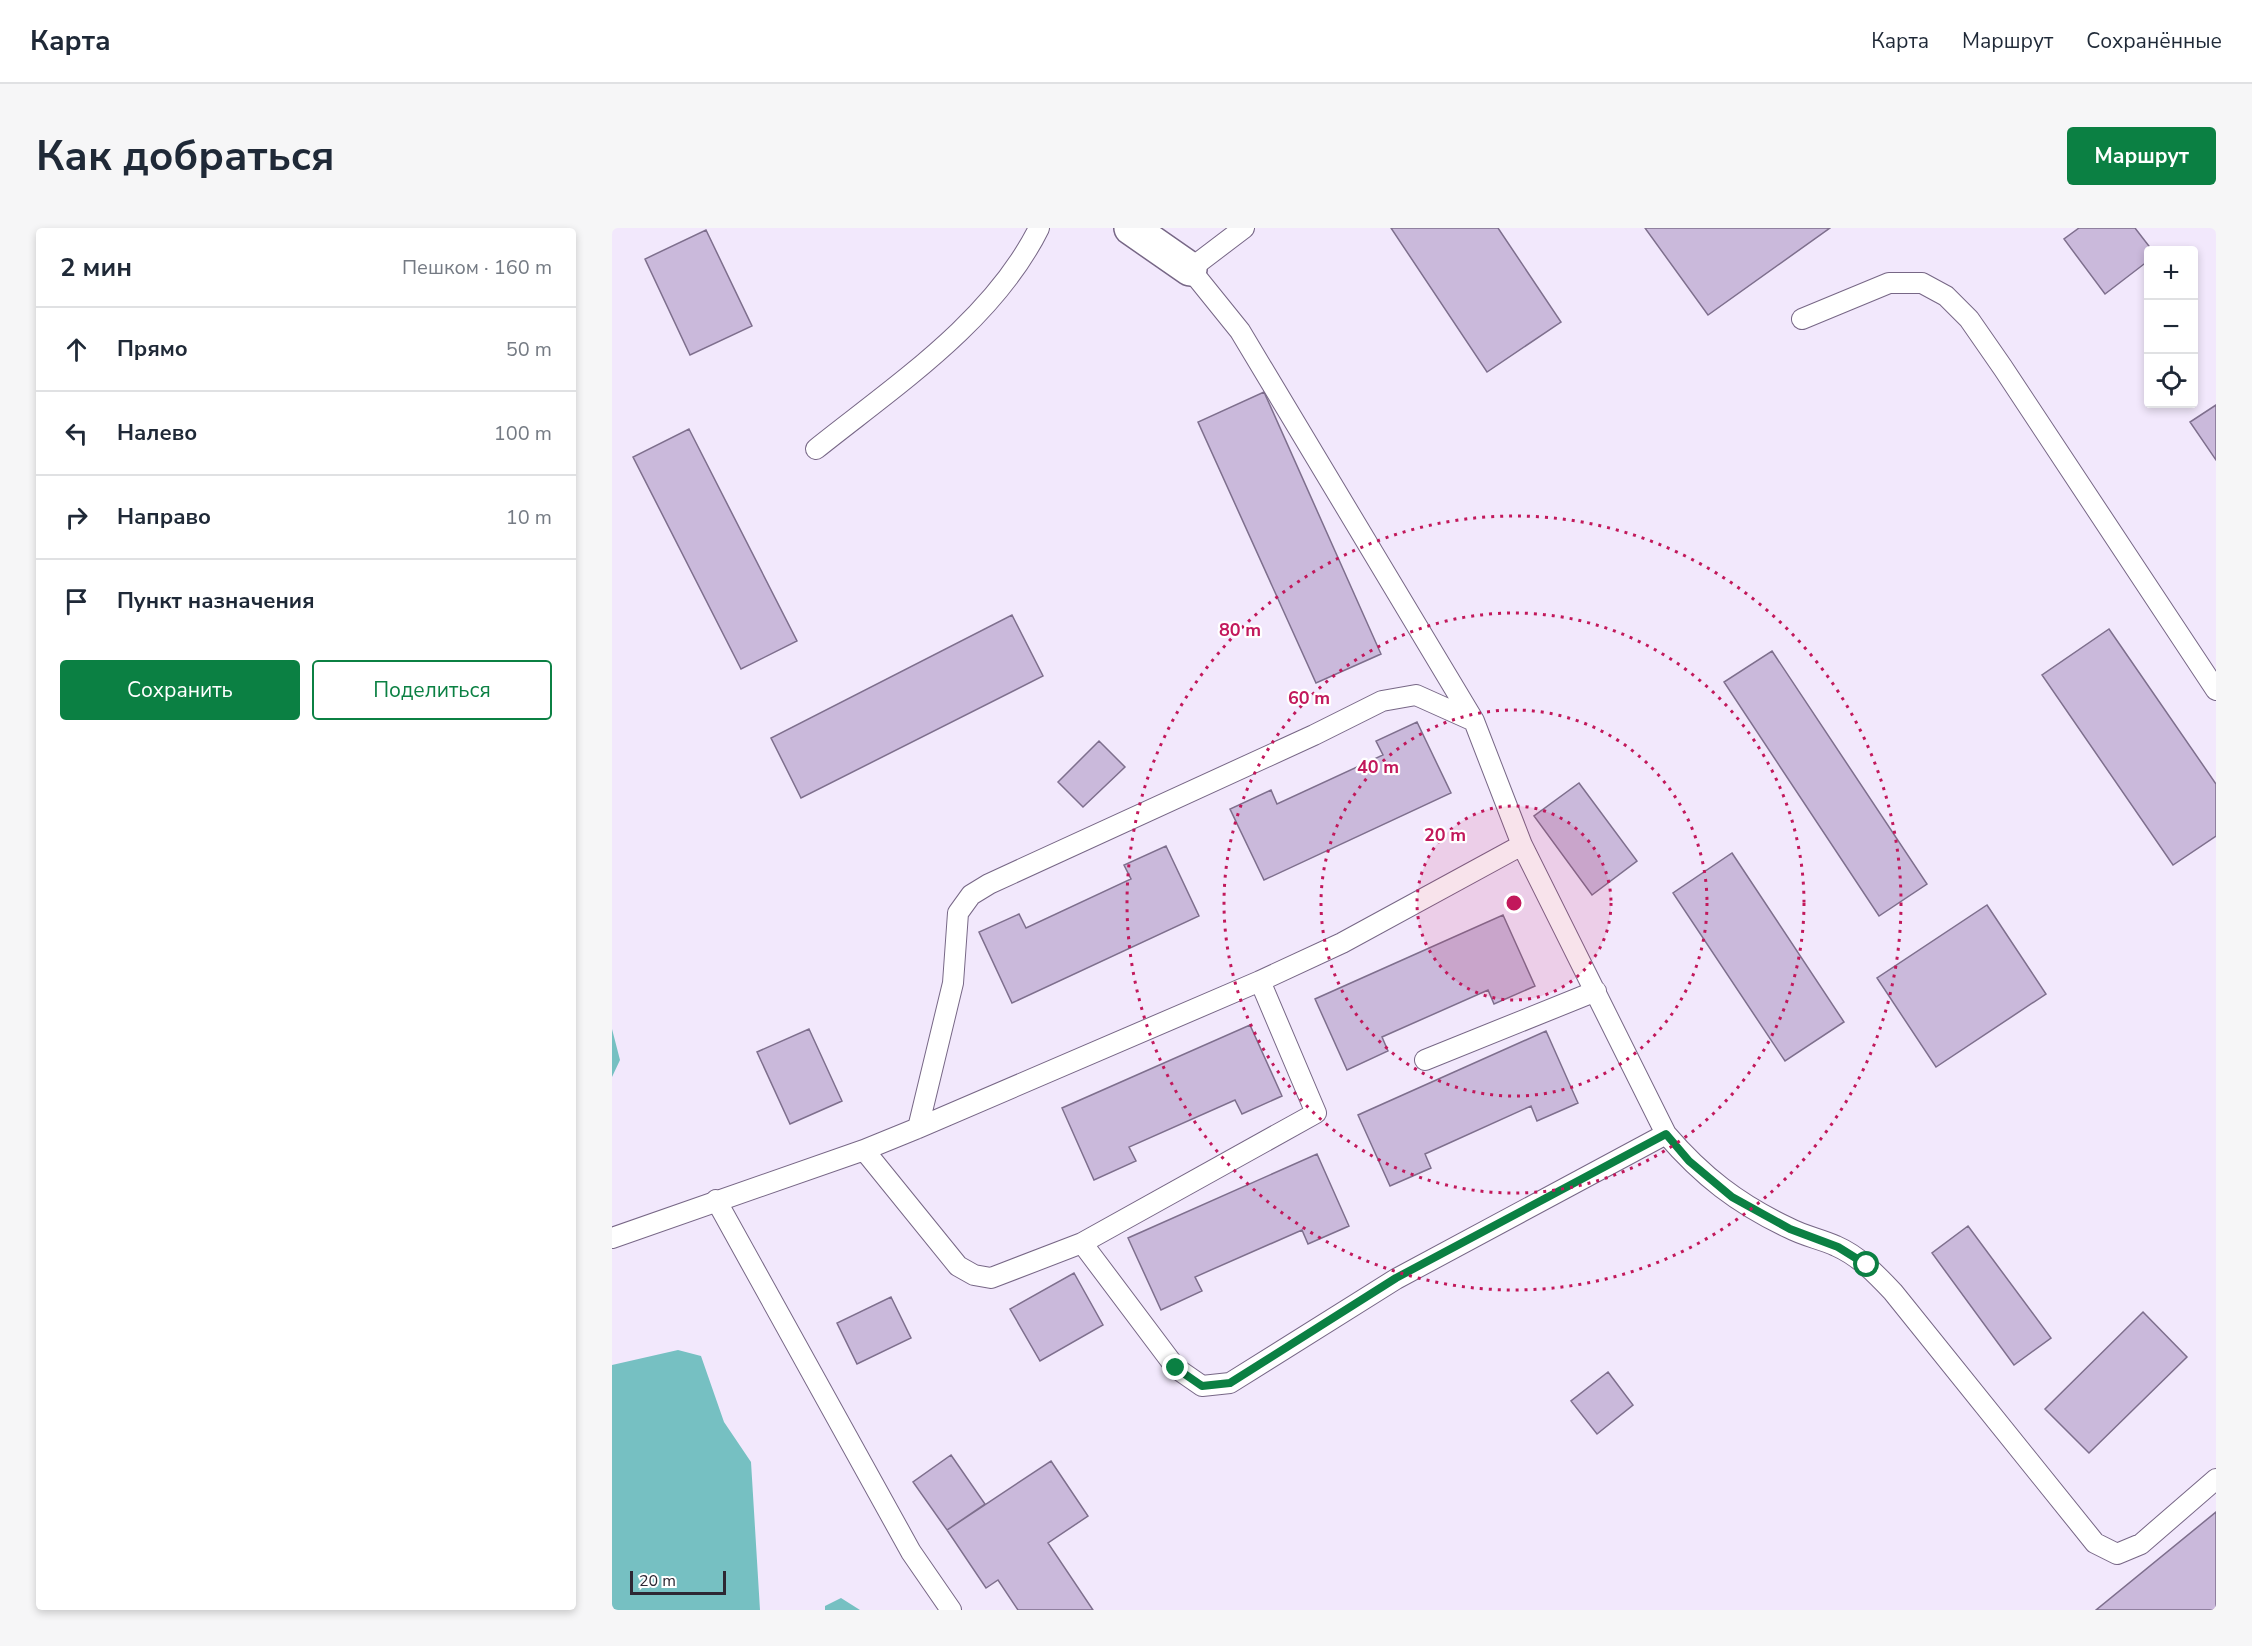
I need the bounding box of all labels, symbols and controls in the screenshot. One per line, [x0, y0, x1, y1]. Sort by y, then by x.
text: Карта [30, 22, 111, 60]
text: Карта [1871, 27, 1929, 55]
text: Маршрут [1962, 27, 2053, 55]
text: Сохранённые [2086, 27, 2222, 55]
button: Маршрут [2067, 127, 2216, 185]
text: Как добраться [36, 128, 335, 185]
map controls [2144, 246, 2198, 408]
button: + [2144, 246, 2198, 300]
text: 2 мин [60, 250, 132, 285]
text: Пешком · 160 m [402, 254, 552, 281]
button: − [2144, 300, 2198, 354]
icon: ahead [60, 333, 93, 366]
text: Прямо [117, 334, 188, 364]
text: 50 m [506, 336, 552, 363]
button: locate [2144, 354, 2198, 408]
icon: left [60, 417, 93, 450]
text: Налево [117, 418, 197, 448]
text: 100 m [494, 420, 552, 447]
icon: right [60, 501, 93, 534]
text: Направо [117, 502, 211, 532]
text: 10 m [506, 504, 552, 531]
icon: arrive [60, 585, 93, 618]
text: Пункт назначения [117, 586, 315, 616]
text: 80 m [1219, 618, 1261, 642]
button: Сохранить [60, 660, 300, 720]
button: Поделиться [312, 660, 552, 720]
text: 60 m [1288, 686, 1330, 710]
text: 40 m [1357, 755, 1399, 779]
text: 20 m [1424, 823, 1466, 847]
centre of rings [1504, 893, 1524, 913]
route start [1853, 1251, 1879, 1277]
route end [1162, 1354, 1188, 1380]
scale bar [630, 1568, 726, 1596]
text: 20 m [639, 1570, 676, 1592]

